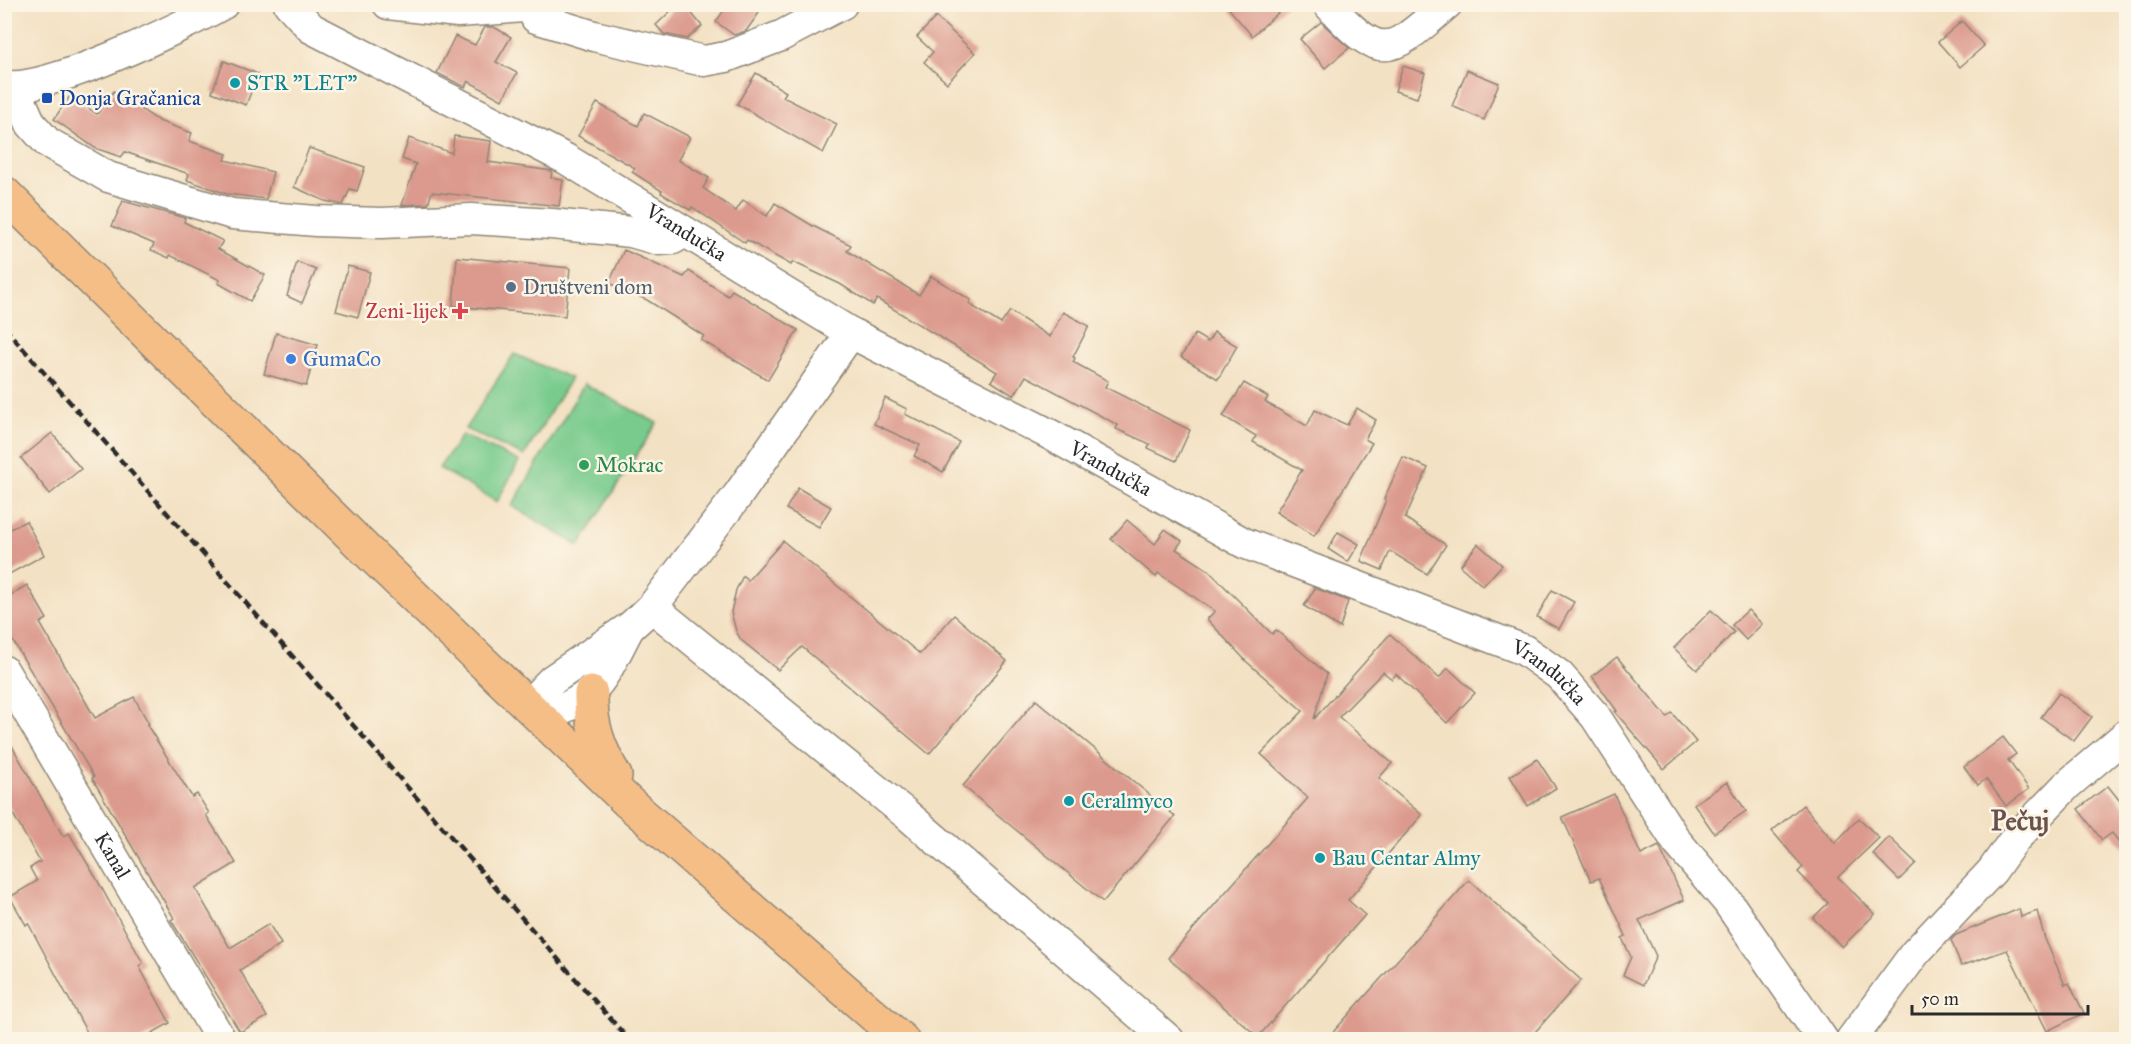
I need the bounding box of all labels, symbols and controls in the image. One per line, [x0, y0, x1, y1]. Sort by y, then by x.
place label: STR "LET" [247, 70, 358, 96]
marker: STR "LET" [228, 76, 242, 90]
place label: Donja Gračanica [59, 85, 201, 111]
marker: Donja Gračanica [40, 91, 54, 105]
street label: Vrandučka [640, 197, 732, 267]
place label: Društveni dom [523, 274, 653, 300]
marker: Društveni dom [504, 280, 518, 294]
place label: Zeni-lijek [365, 298, 448, 324]
marker: Zeni-lijek [453, 304, 467, 318]
place label: GumaCo [303, 346, 381, 372]
marker: GumaCo [284, 352, 298, 366]
street label: Vrandučka [1064, 434, 1157, 502]
place label: Mokrac [596, 452, 664, 478]
marker: Mokrac [577, 458, 591, 472]
street label: Vrandučka [1507, 633, 1592, 710]
place label: Ceralmyco [1081, 788, 1173, 814]
marker: Ceralmyco [1062, 794, 1076, 808]
district label: Pečuj [1991, 804, 2049, 837]
street label: Kanal [89, 827, 136, 884]
place label: Bau Centar Almy [1332, 845, 1482, 871]
marker: Bau Centar Almy [1313, 851, 1327, 865]
scale bar [1912, 978, 2088, 1016]
text: 50 m [1921, 988, 1959, 1010]

